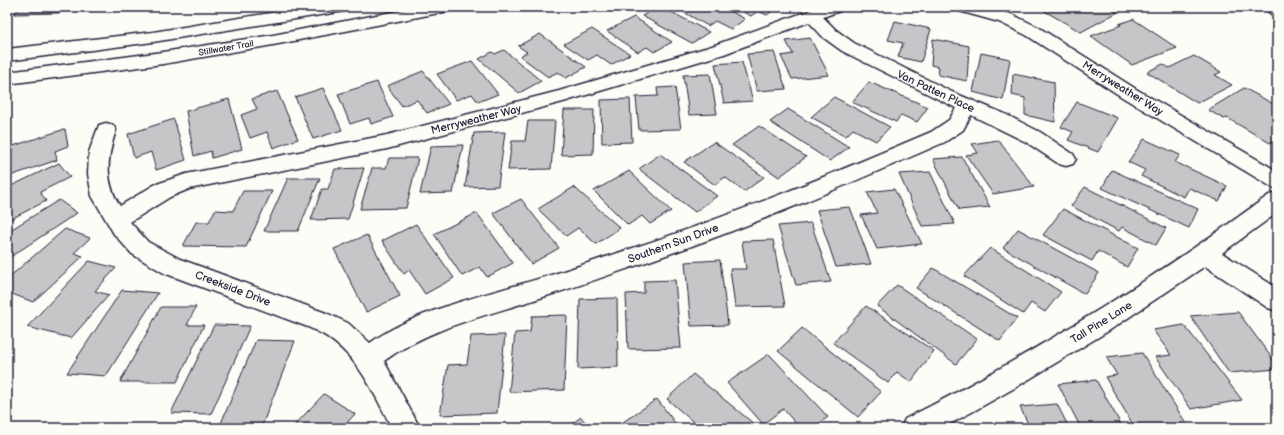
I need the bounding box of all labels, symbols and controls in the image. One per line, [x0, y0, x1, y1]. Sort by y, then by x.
street label: Stillwater Trail [198, 38, 255, 59]
street label: Merryweather Way [1080, 58, 1165, 118]
street label: Van Patten Place [895, 68, 977, 115]
street label: Merryweather Way [430, 102, 523, 137]
street label: Southern Sun Drive [626, 221, 721, 266]
street label: Creekside Drive [193, 268, 273, 309]
street label: Tall Pine Lane [1068, 298, 1135, 346]

